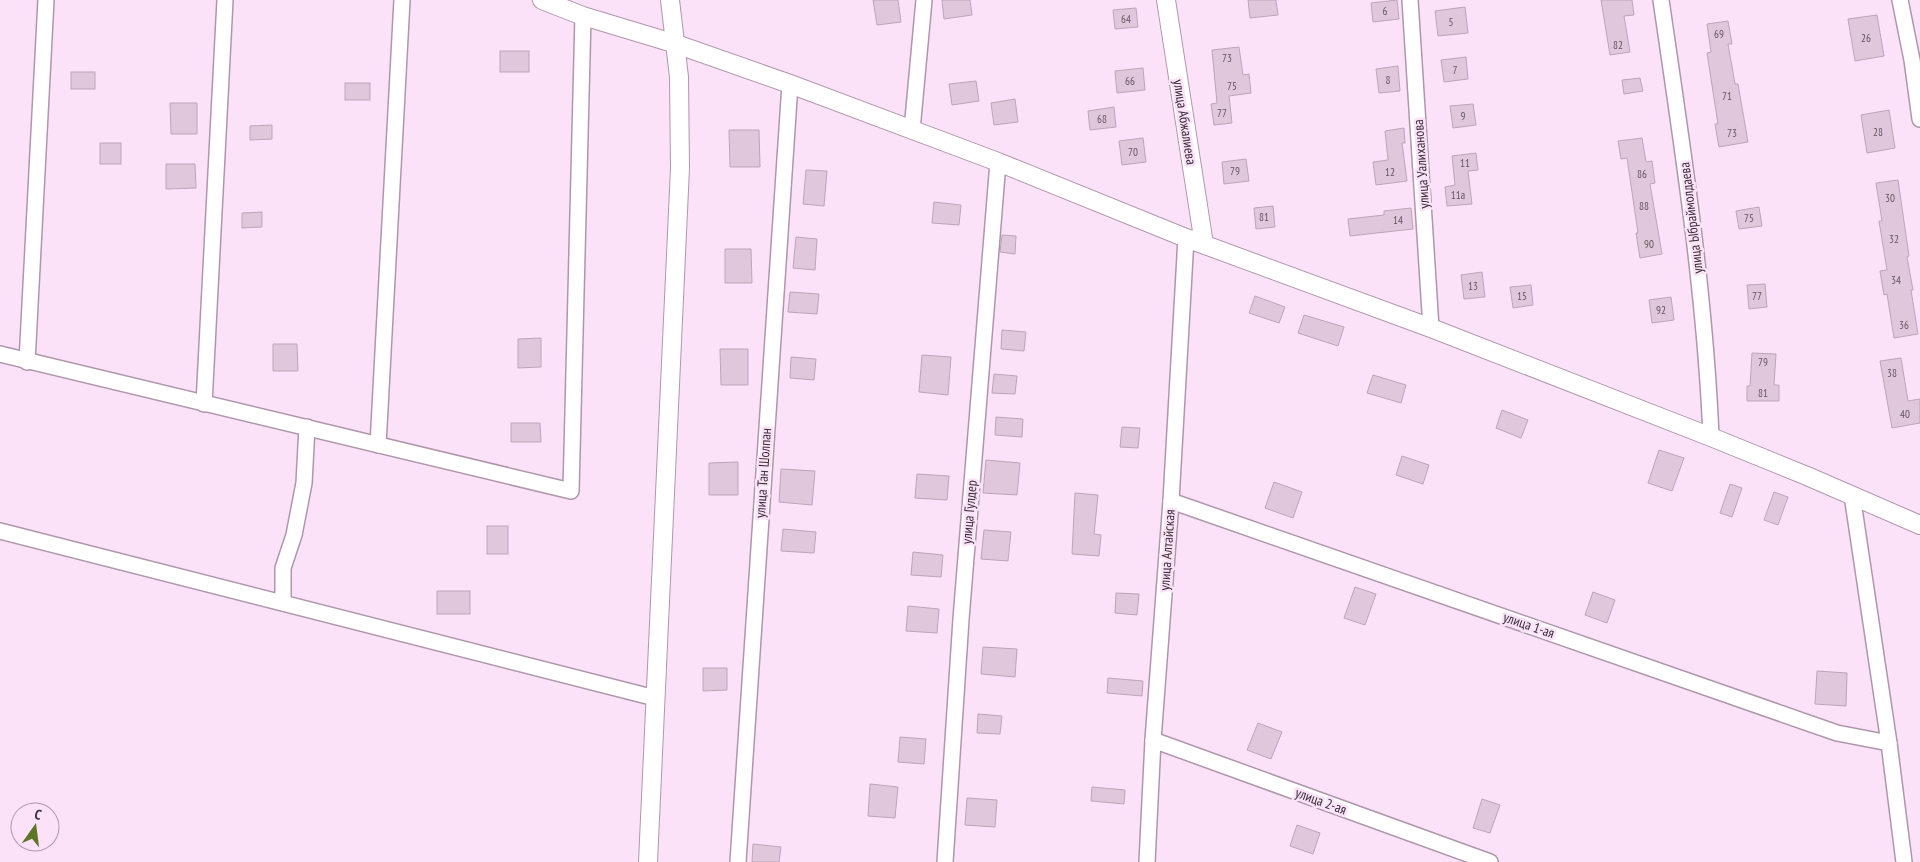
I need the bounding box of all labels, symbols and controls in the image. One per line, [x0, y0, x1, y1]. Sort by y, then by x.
house number: 6 [1383, 4, 1388, 18]
house number: 64 [1121, 12, 1131, 26]
house number: 5 [1449, 15, 1454, 29]
house number: 69 [1714, 27, 1724, 41]
house number: 26 [1861, 31, 1871, 45]
house number: 82 [1613, 38, 1623, 52]
house number: 73 [1222, 51, 1232, 65]
house number: 7 [1453, 63, 1458, 77]
house number: 8 [1386, 73, 1391, 87]
house number: 66 [1125, 74, 1135, 88]
street label: улица Абжалиева [1169, 78, 1201, 166]
house number: 75 [1227, 79, 1237, 93]
house number: 71 [1722, 89, 1732, 103]
house number: 77 [1217, 106, 1227, 120]
house number: 9 [1461, 109, 1466, 123]
house number: 68 [1097, 112, 1107, 126]
street label: улица Уалиханова [1409, 119, 1433, 209]
house number: 28 [1873, 125, 1883, 139]
house number: 73 [1727, 126, 1737, 140]
house number: 70 [1128, 145, 1138, 159]
house number: 11 [1460, 156, 1470, 170]
street label: улица Ыбраймолдаева [1675, 161, 1707, 275]
house number: 79 [1230, 164, 1240, 178]
house number: 12 [1385, 165, 1395, 179]
house number: 86 [1637, 167, 1647, 181]
house number: 11а [1451, 188, 1465, 202]
house number: 30 [1885, 191, 1895, 205]
house number: 88 [1639, 199, 1649, 213]
house number: 81 [1259, 210, 1269, 224]
house number: 75 [1744, 211, 1754, 225]
house number: 14 [1393, 213, 1403, 227]
house number: 32 [1889, 232, 1899, 246]
house number: 90 [1644, 237, 1654, 251]
house number: 34 [1891, 273, 1901, 287]
house number: 13 [1468, 279, 1478, 293]
house number: 15 [1517, 289, 1527, 303]
house number: 77 [1752, 289, 1762, 303]
house number: 92 [1656, 303, 1666, 317]
house number: 36 [1899, 318, 1909, 332]
house number: 79 [1758, 355, 1768, 369]
house number: 38 [1887, 366, 1897, 380]
house number: 81 [1758, 386, 1768, 400]
house number: 40 [1900, 407, 1910, 421]
street label: улица Тан Шолпан [751, 427, 775, 519]
street label: улица Гулдер [957, 479, 981, 545]
street label: улица Алтайская [1155, 509, 1179, 591]
street label: улица 1-ая [1501, 608, 1557, 642]
street label: улица 2-ая [1293, 783, 1349, 819]
north arrow [10, 802, 60, 852]
text: С [33, 805, 44, 824]

